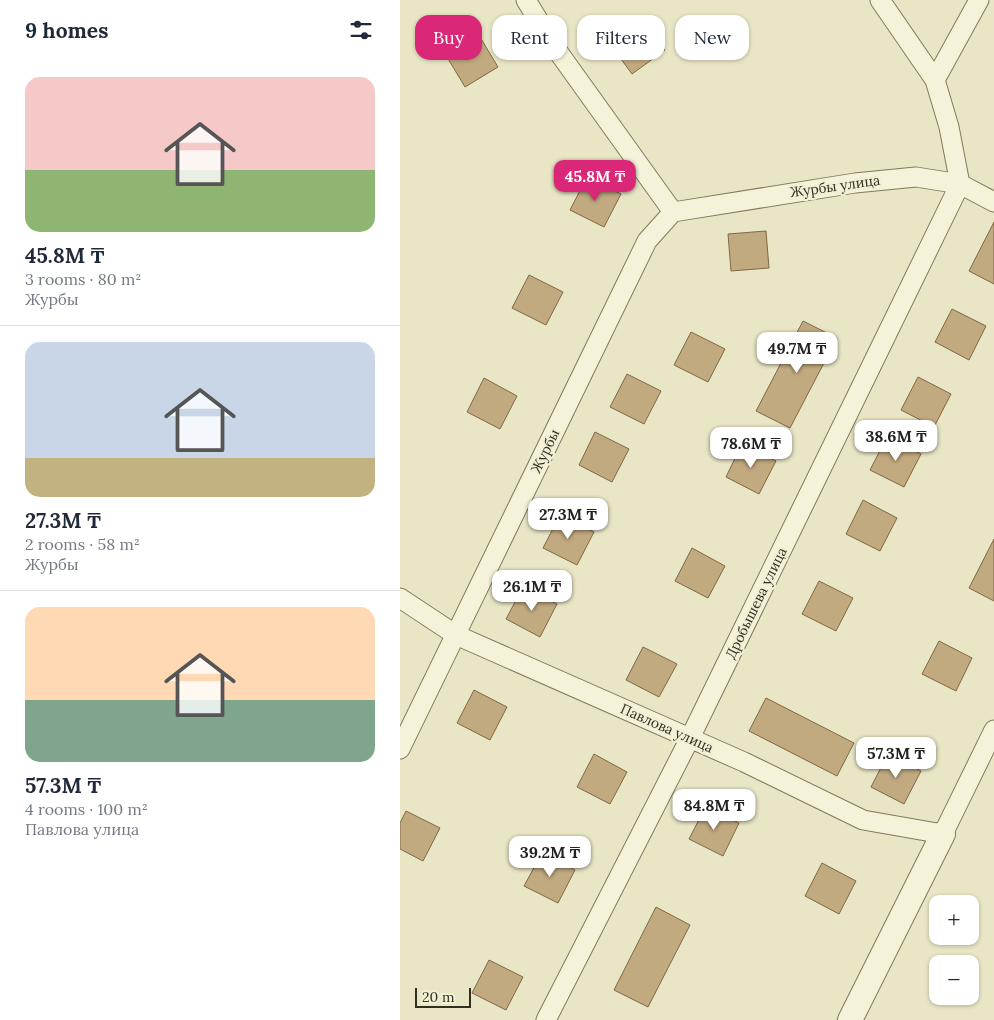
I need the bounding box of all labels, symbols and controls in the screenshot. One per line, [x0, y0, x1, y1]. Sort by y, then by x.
chip: Buy [415, 15, 482, 60]
chip: Rent [492, 15, 567, 60]
chip: Filters [577, 15, 665, 60]
chip: New [675, 15, 749, 60]
icon: filters [347, 16, 375, 44]
text: 9 homes [25, 17, 108, 44]
icon: home [155, 109, 245, 199]
pin: 45.8M ₸ [549, 160, 641, 202]
text: 45.8M ₸ [565, 166, 625, 186]
street label: Журбы улица [789, 171, 881, 201]
text: 45.8M ₸ [25, 242, 104, 269]
text: 3 rooms · 80 m² [25, 269, 141, 289]
text: Журбы [25, 289, 79, 309]
pin: 49.7M ₸ [751, 332, 843, 374]
text: 49.7M ₸ [768, 338, 826, 358]
icon: home [155, 375, 245, 465]
pin: 38.6M ₸ [850, 420, 942, 462]
street label: Журбы [527, 426, 563, 476]
pin: 78.6M ₸ [705, 426, 797, 469]
text: 38.6M ₸ [865, 426, 927, 446]
text: 78.6M ₸ [721, 433, 781, 453]
pin: 27.3M ₸ [522, 498, 614, 540]
text: 27.3M ₸ [539, 504, 597, 524]
text: 27.3M ₸ [25, 507, 101, 534]
text: 2 rooms · 58 m² [25, 534, 140, 554]
street label: Дробышева улица [721, 544, 791, 662]
text: Журбы [25, 554, 79, 574]
pin: 26.1M ₸ [486, 570, 578, 612]
text: 26.1M ₸ [503, 576, 561, 596]
icon: home [155, 640, 245, 730]
street label: Павлова улица [618, 699, 716, 757]
pin: 57.3M ₸ [850, 736, 942, 779]
text: 57.3M ₸ [867, 743, 925, 763]
text: 57.3M ₸ [25, 772, 101, 799]
pin: 84.8M ₸ [668, 788, 760, 831]
text: 84.8M ₸ [684, 795, 744, 815]
text: 4 rooms · 100 m² [25, 799, 148, 819]
text: Павлова улица [25, 819, 139, 839]
pin: 39.2M ₸ [504, 836, 596, 878]
text: 39.2M ₸ [520, 842, 580, 862]
map controls [929, 895, 979, 1005]
button: + [929, 895, 979, 945]
button: − [929, 955, 979, 1005]
scale bar [415, 985, 471, 1008]
text: 20 m [422, 988, 454, 1006]

